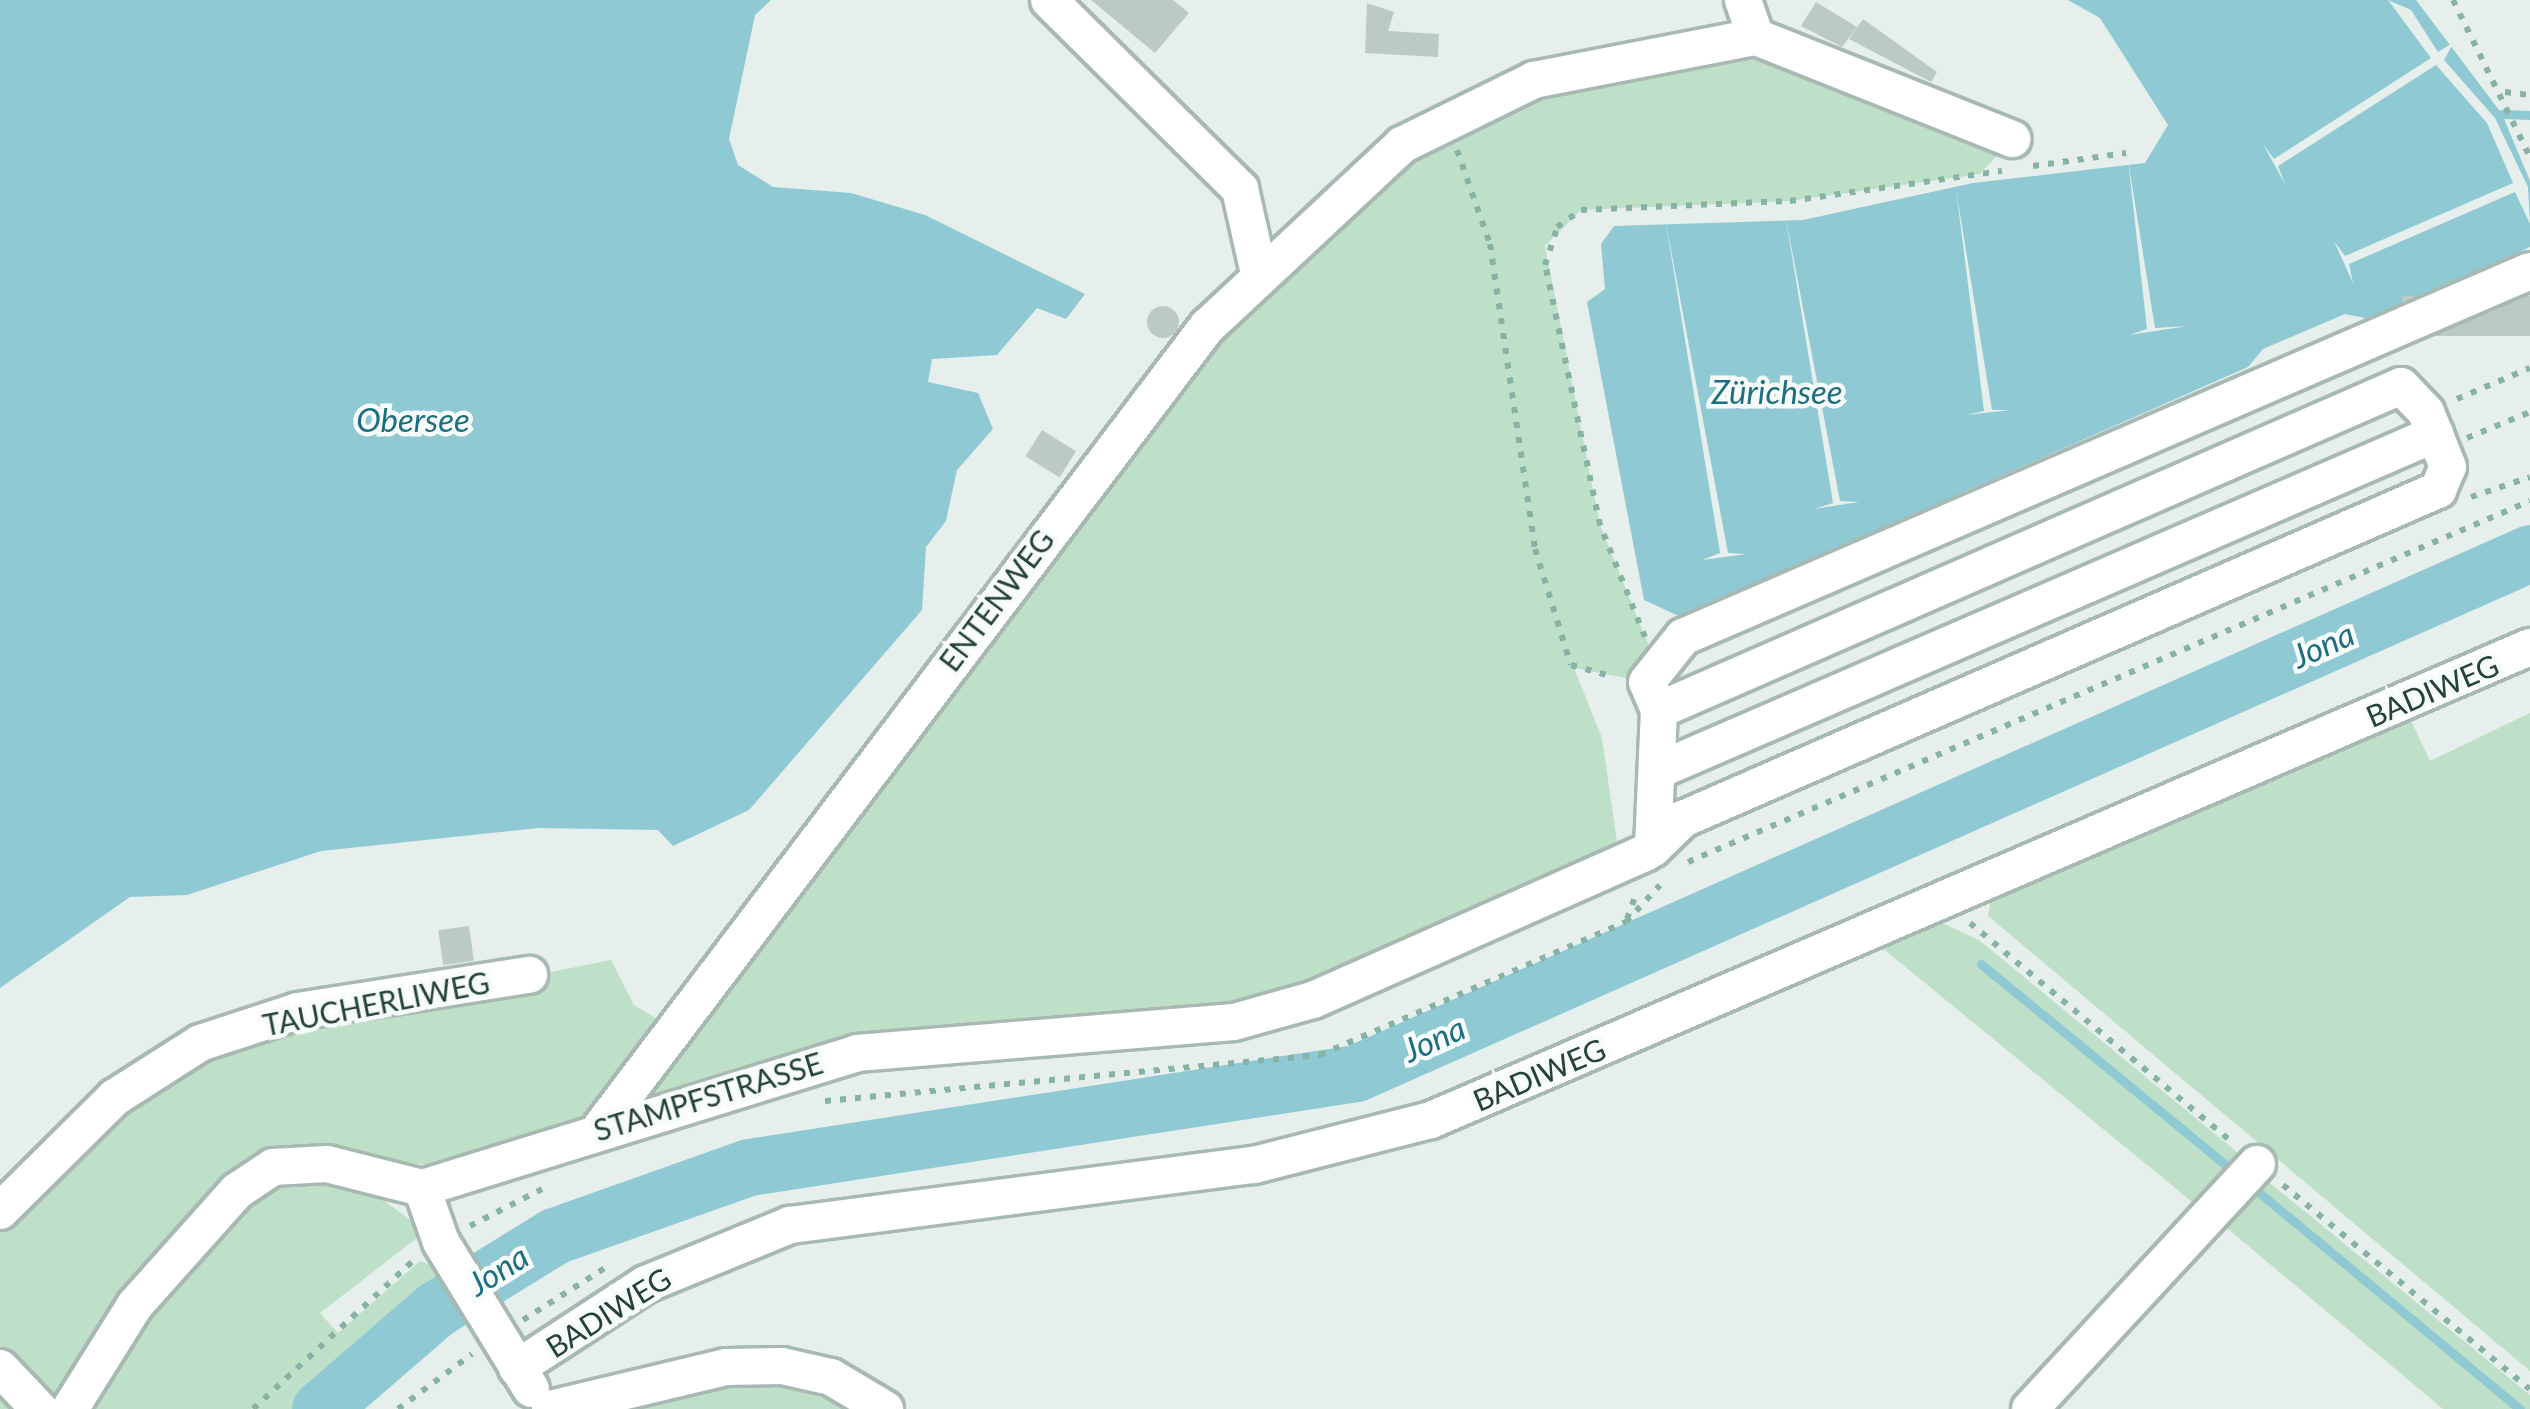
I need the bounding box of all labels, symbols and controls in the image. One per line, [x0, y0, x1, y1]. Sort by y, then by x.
water label: Zürichsee [1711, 372, 1843, 412]
water label: Obersee [356, 400, 470, 440]
street label: ENTENWEG [931, 522, 1061, 678]
water label: Jona [2286, 614, 2360, 676]
street label: BADIWEG [2360, 646, 2504, 734]
street label: TAUCHERLIWEG [260, 963, 492, 1043]
water label: Jona [1397, 1008, 1471, 1070]
street label: BADIWEG [1467, 1030, 1611, 1118]
street label: STAMPFSTRASSE [589, 1044, 827, 1148]
water label: Jona [460, 1236, 536, 1304]
street label: BADIWEG [539, 1260, 677, 1364]

